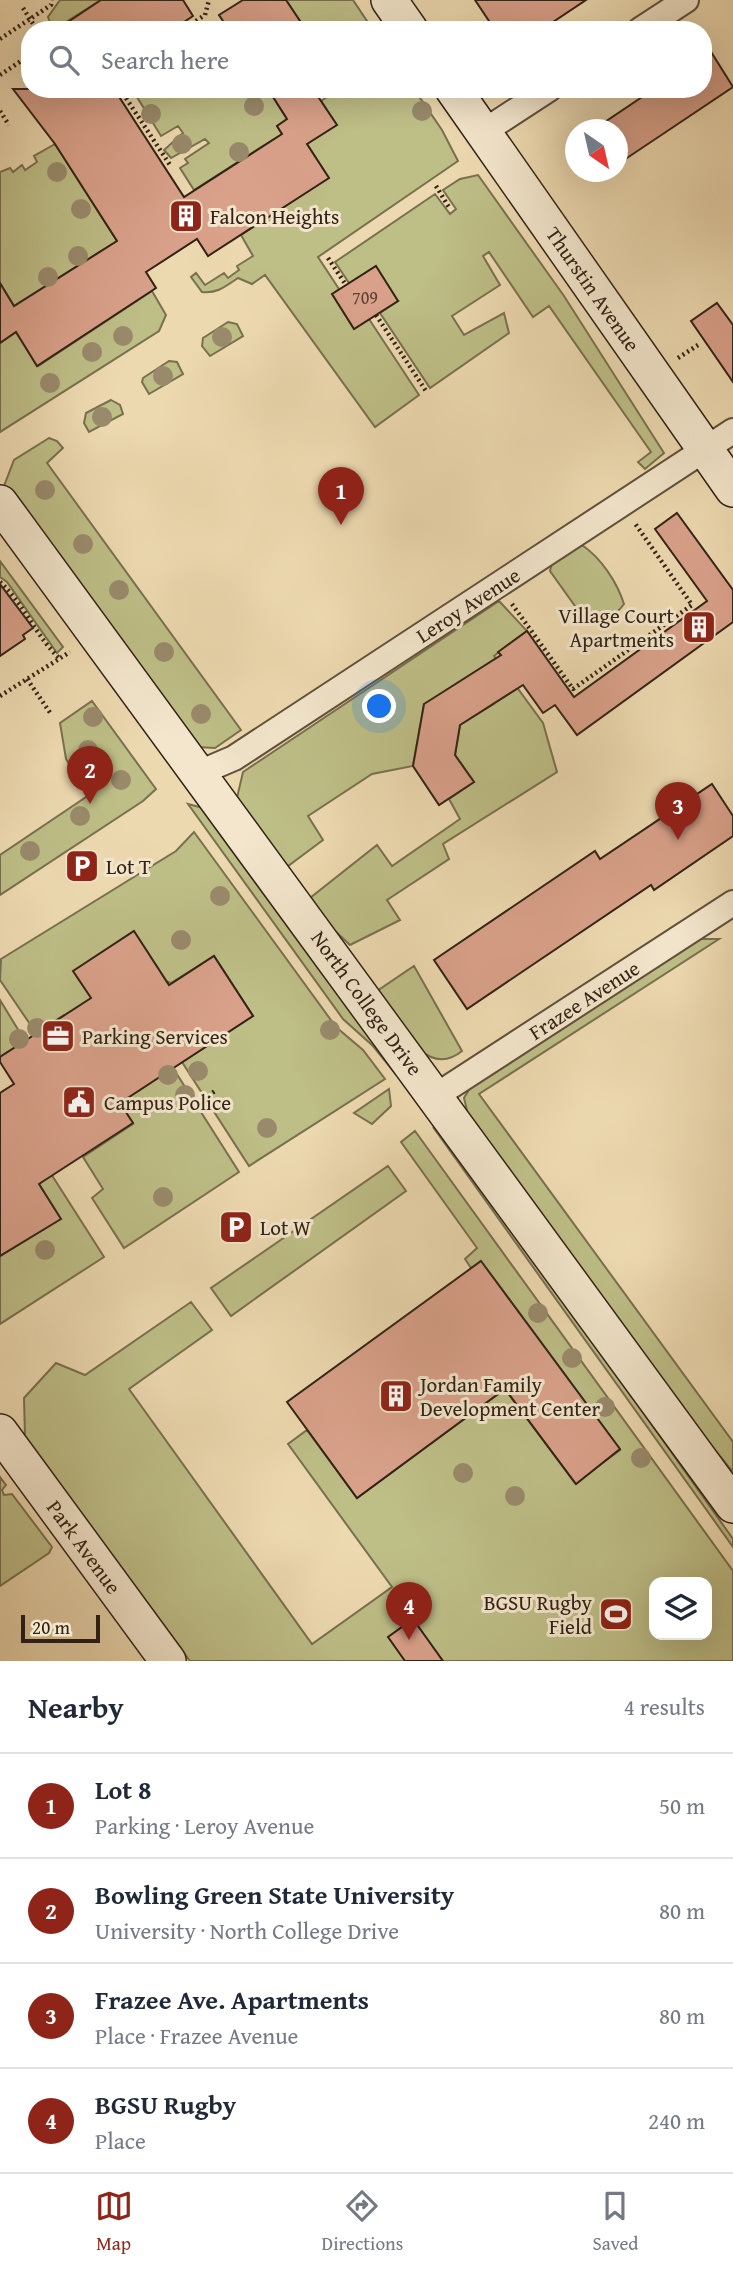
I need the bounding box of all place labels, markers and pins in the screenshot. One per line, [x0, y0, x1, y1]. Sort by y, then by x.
building icon: Falcon Heights [167, 197, 205, 235]
place label: Falcon Heights [210, 201, 339, 232]
pin: 1 [318, 467, 364, 525]
place label: Village Court Apartments [558, 600, 675, 655]
building icon: Village Court Apartments [680, 608, 718, 646]
pin: 2 [67, 746, 113, 804]
pin: 3 [655, 782, 701, 840]
parking icon: Lot T [63, 847, 101, 885]
place label: Lot T [106, 851, 151, 882]
office icon: Parking Services [39, 1017, 77, 1055]
place label: Parking Services [82, 1021, 228, 1052]
public building icon: Campus Police [60, 1083, 98, 1121]
place label: Campus Police [104, 1087, 231, 1118]
parking icon: Lot W [217, 1208, 255, 1246]
place label: Lot W [260, 1212, 311, 1243]
place label: Jordan Family Development Center [417, 1369, 601, 1424]
building icon: Jordan Family Development Center [377, 1377, 415, 1415]
pin: 4 [386, 1582, 432, 1640]
place label: BGSU Rugby Field [484, 1587, 593, 1642]
sports icon: BGSU Rugby Field [597, 1595, 635, 1633]

